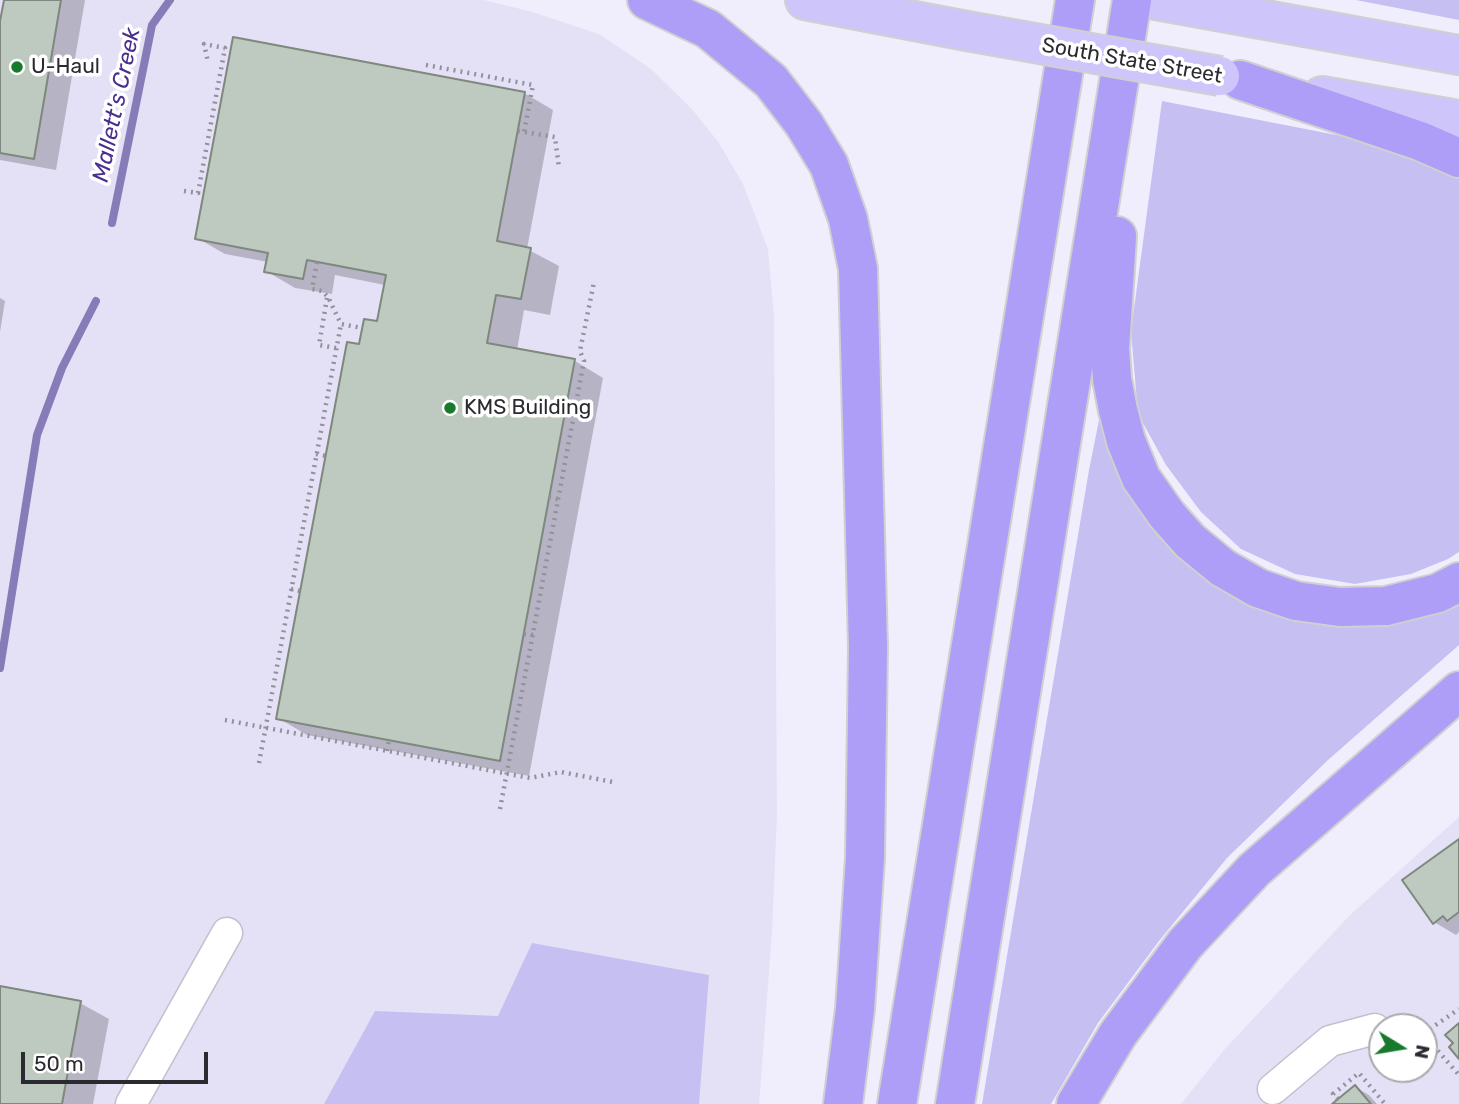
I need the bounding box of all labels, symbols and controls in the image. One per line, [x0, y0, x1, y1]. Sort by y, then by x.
water label: Mallett's Creek [87, 25, 147, 185]
street label: South State Street [1040, 33, 1224, 89]
place label: U-Haul [31, 54, 100, 80]
marker: U-Haul [9, 59, 25, 75]
place label: KMS Building [464, 395, 591, 421]
marker: KMS Building [442, 400, 458, 416]
north arrow [1368, 1013, 1438, 1083]
scale bar [24, 1038, 212, 1082]
text: N [1410, 1043, 1435, 1061]
text: 50 m [34, 1051, 84, 1076]

